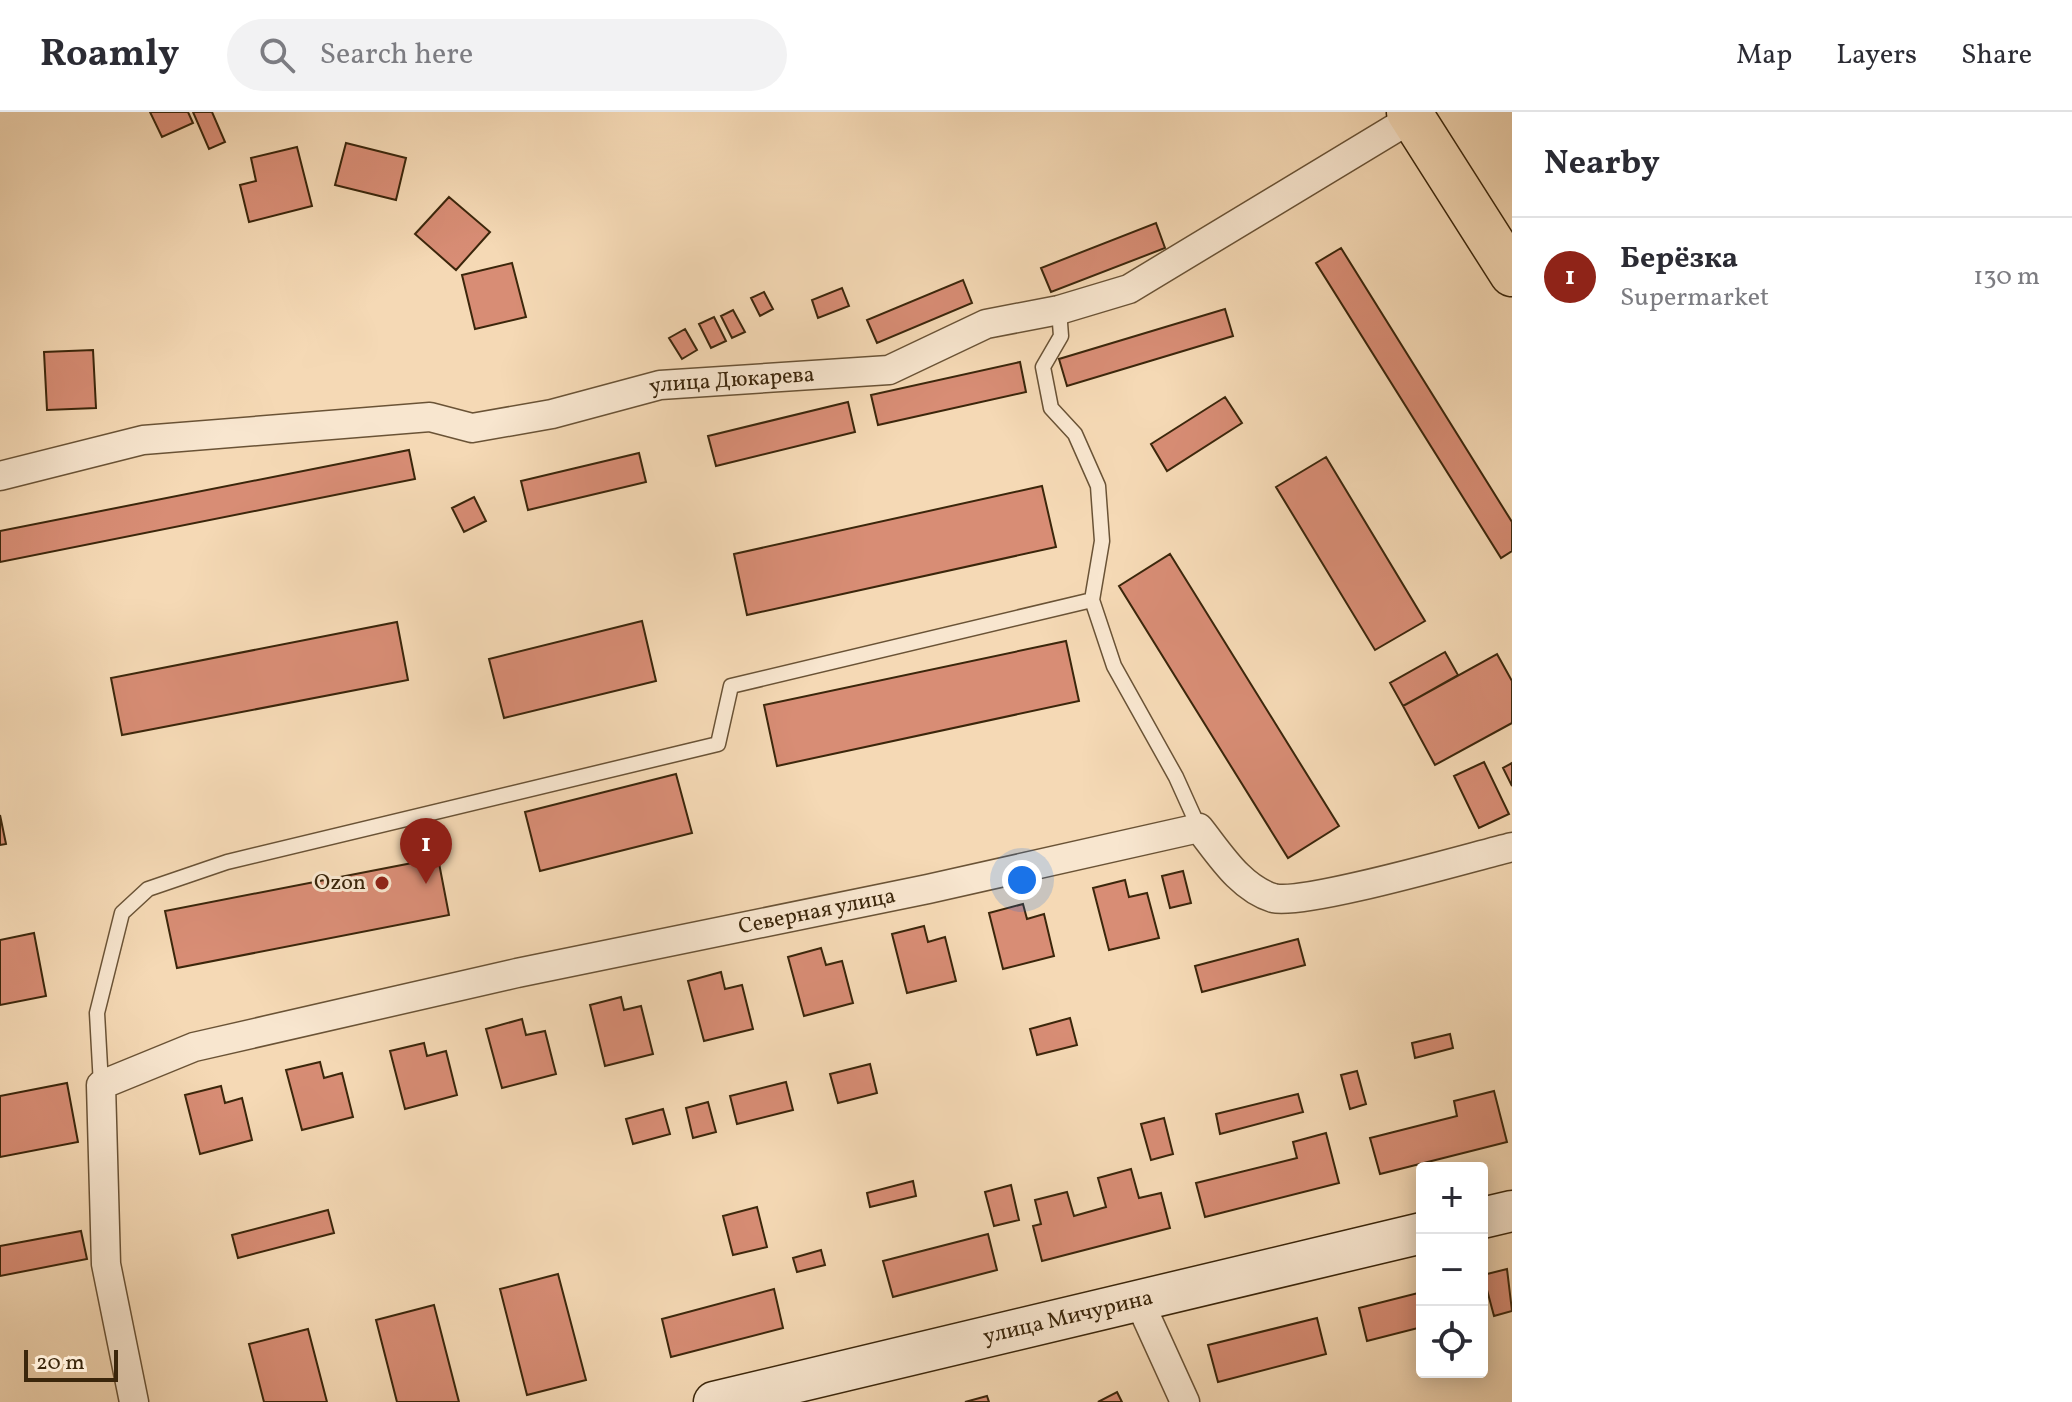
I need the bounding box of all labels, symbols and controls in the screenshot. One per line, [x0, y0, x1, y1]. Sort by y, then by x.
search box [227, 19, 787, 91]
text: Roamly [40, 29, 179, 82]
icon: search [255, 33, 299, 77]
text: Search here [319, 34, 473, 76]
text: Map [1736, 36, 1792, 75]
text: Layers [1836, 36, 1917, 75]
text: Share [1961, 36, 2032, 75]
text: Nearby [1544, 141, 1660, 188]
text: Берёзка [1620, 238, 1738, 280]
text: 1 [1565, 259, 1575, 295]
text: 130 m [1973, 259, 2040, 295]
text: Supermarket [1620, 280, 1769, 316]
street label: улица Дюкарева [646, 359, 816, 403]
pin: 1 [400, 818, 452, 884]
your location [1002, 860, 1042, 900]
place label: Ozon [314, 868, 366, 899]
marker: Ozon [373, 874, 391, 892]
street label: Северная улица [736, 880, 899, 943]
map controls [1416, 1162, 1488, 1378]
button: + [1416, 1162, 1488, 1234]
button: − [1416, 1234, 1488, 1306]
street label: улица Мичурина [980, 1282, 1156, 1353]
button: locate [1416, 1306, 1488, 1378]
scale bar [24, 1346, 118, 1382]
text: 20 m [36, 1348, 85, 1379]

